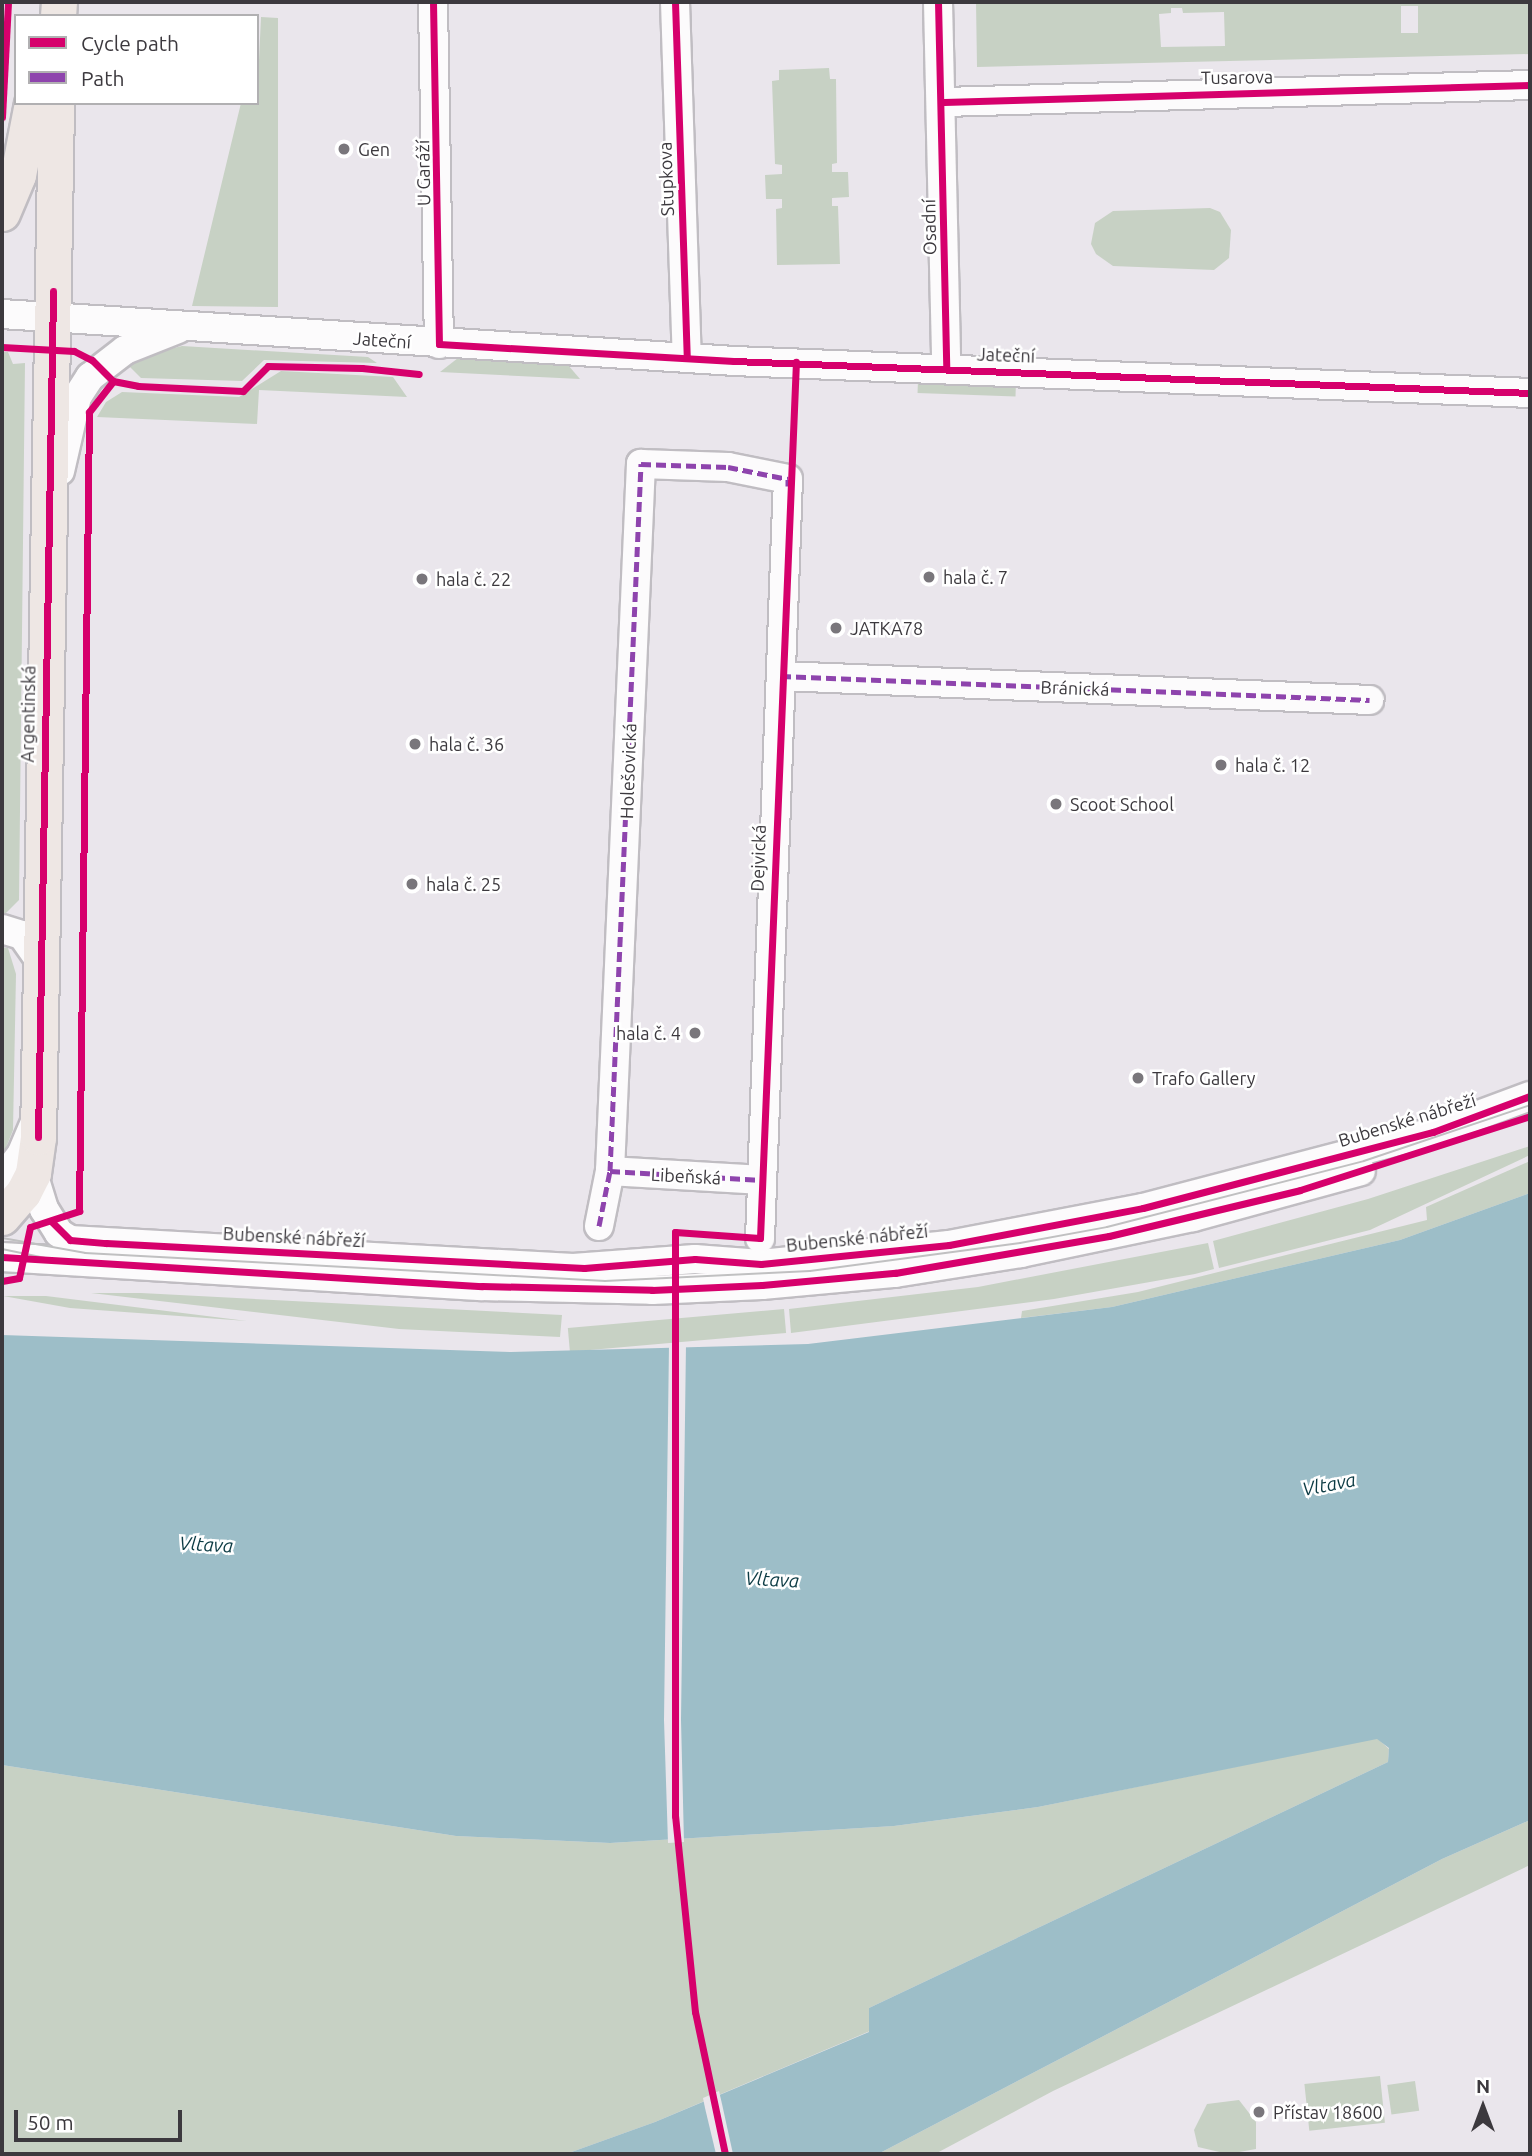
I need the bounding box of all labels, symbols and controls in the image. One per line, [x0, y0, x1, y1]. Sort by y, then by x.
legend [14, 14, 259, 105]
text: Cycle path [81, 31, 179, 55]
text: Path [81, 66, 124, 90]
street label: Tusarova [1201, 66, 1273, 88]
place label: Gen [358, 138, 390, 160]
street label: U Garáží [412, 140, 434, 206]
marker: Gen [336, 141, 352, 157]
street label: Stupkova [654, 141, 678, 217]
street label: Osadní [918, 199, 940, 255]
street label: Jateční [352, 327, 412, 353]
street label: Jateční [977, 343, 1035, 367]
place label: hala č. 7 [943, 566, 1008, 588]
place label: hala č. 22 [436, 568, 511, 590]
marker: hala č. 7 [921, 569, 937, 585]
marker: hala č. 22 [414, 571, 430, 587]
place label: JATKA78 [850, 617, 923, 639]
marker: JATKA78 [828, 620, 844, 636]
street label: Argentinská [16, 665, 40, 763]
street label: Bránická [1040, 676, 1110, 700]
street label: Holešovická [616, 723, 640, 819]
place label: hala č. 36 [429, 733, 504, 755]
marker: hala č. 36 [407, 736, 423, 752]
place label: hala č. 12 [1235, 754, 1310, 776]
marker: hala č. 12 [1213, 757, 1229, 773]
place label: Scoot School [1070, 793, 1174, 815]
marker: Scoot School [1048, 796, 1064, 812]
street label: Dejvická [746, 824, 770, 892]
place label: hala č. 25 [426, 873, 501, 895]
marker: hala č. 25 [404, 876, 420, 892]
place label: hala č. 4 [616, 1022, 681, 1044]
marker: hala č. 4 [687, 1025, 703, 1041]
place label: Trafo Gallery [1152, 1067, 1255, 1089]
marker: Trafo Gallery [1130, 1070, 1146, 1086]
street label: Bubenské nábřeží [1336, 1089, 1478, 1151]
street label: Libeňská [650, 1163, 722, 1189]
street label: Bubenské nábřeží [785, 1220, 929, 1256]
street label: Bubenské nábřeží [222, 1222, 366, 1252]
water label: Vltava [1300, 1469, 1358, 1501]
water label: Vltava [178, 1532, 234, 1558]
water label: Vltava [744, 1567, 800, 1593]
north arrow [1448, 2072, 1518, 2142]
text: N [1476, 2075, 1490, 2097]
scale bar [18, 2096, 186, 2140]
place label: Přístav 18600 [1273, 2101, 1383, 2123]
marker: Přístav 18600 [1251, 2104, 1267, 2120]
text: 50 m [27, 2110, 74, 2134]

